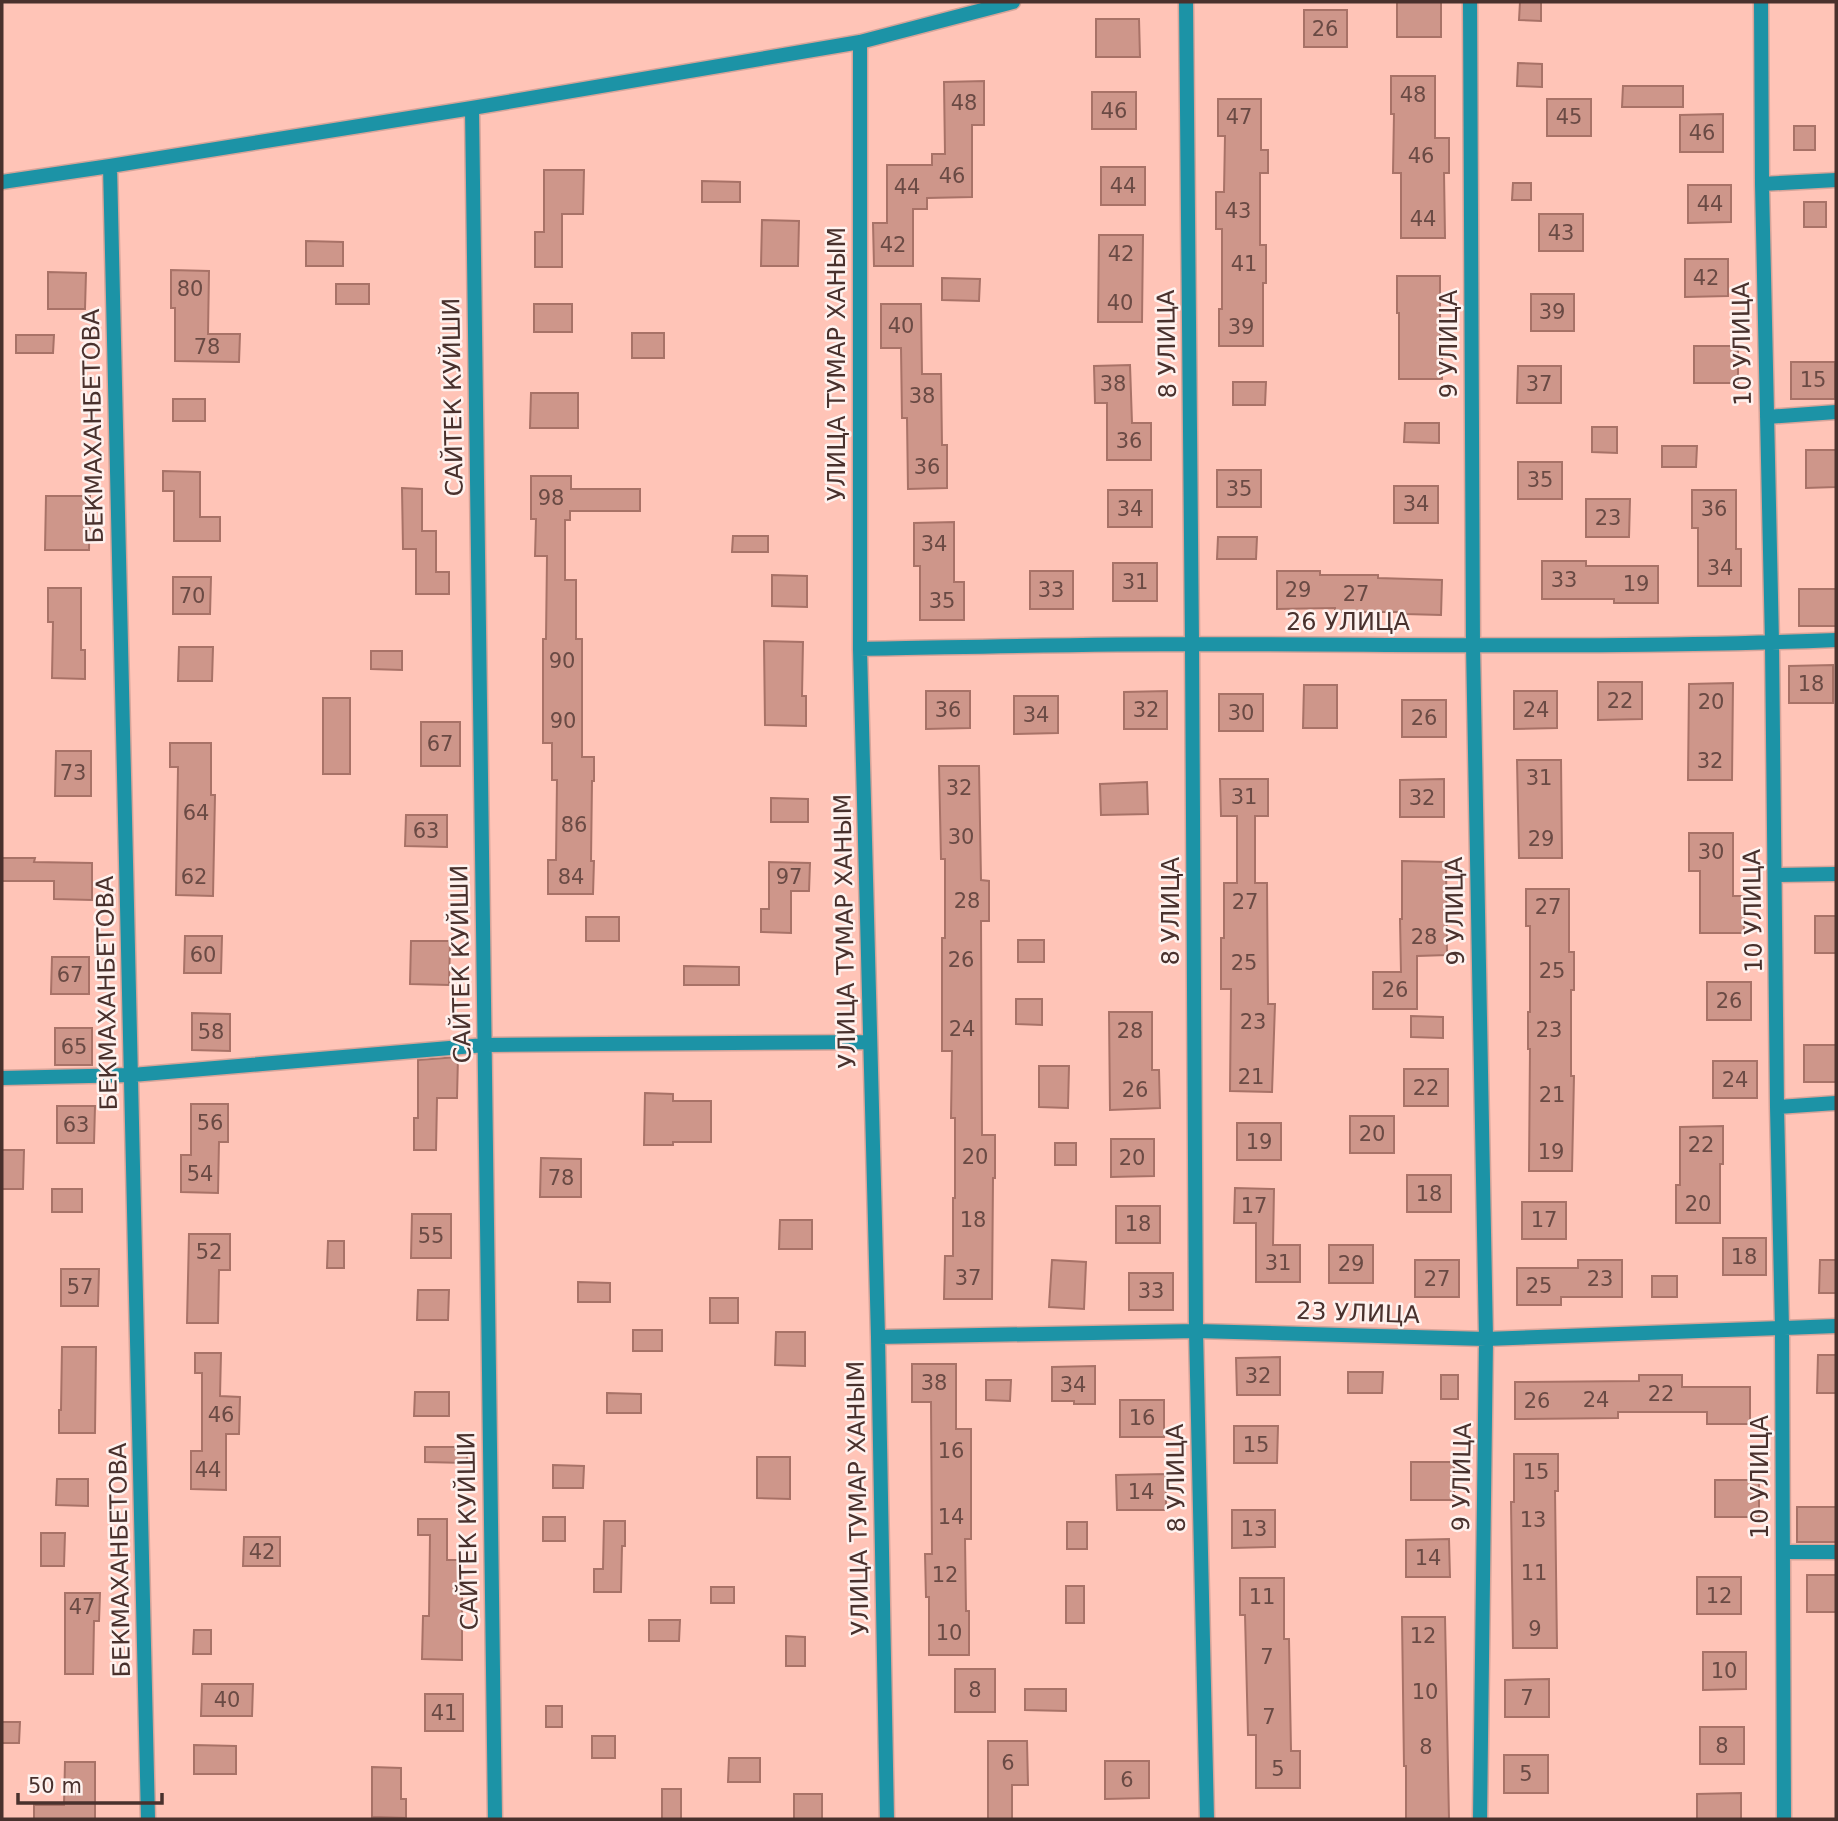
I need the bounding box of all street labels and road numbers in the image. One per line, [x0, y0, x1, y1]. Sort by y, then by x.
street label: УЛИЦА ТУМАР ХАНЫМ [823, 227, 851, 501]
street label: 10 УЛИЦА [1727, 281, 1757, 406]
street label: 8 УЛИЦА [1152, 289, 1182, 399]
street label: 9 УЛИЦА [1435, 289, 1463, 398]
street label: САЙТЕК КУЙШИ [436, 297, 469, 497]
street label: БЕКМАХАНБЕТОВА [77, 308, 109, 544]
street label: 26 УЛИЦА [1286, 608, 1411, 636]
street label: УЛИЦА ТУМАР ХАНЫМ [829, 793, 861, 1069]
street label: 10 УЛИЦА [1738, 848, 1768, 973]
street label: 8 УЛИЦА [1157, 856, 1185, 965]
street label: 9 УЛИЦА [1440, 856, 1470, 966]
street label: САЙТЕК КУЙШИ [444, 864, 477, 1064]
street label: БЕКМАХАНБЕТОВА [91, 875, 123, 1111]
street label: 23 УЛИЦА [1296, 1297, 1421, 1329]
street label: УЛИЦА ТУМАР ХАНЫМ [842, 1360, 874, 1636]
street label: 10 УЛИЦА [1746, 1414, 1774, 1539]
street label: 9 УЛИЦА [1447, 1422, 1477, 1532]
street label: 8 УЛИЦА [1161, 1423, 1191, 1533]
street label: САЙТЕК КУЙШИ [451, 1431, 484, 1631]
street label: БЕКМАХАНБЕТОВА [104, 1442, 136, 1678]

